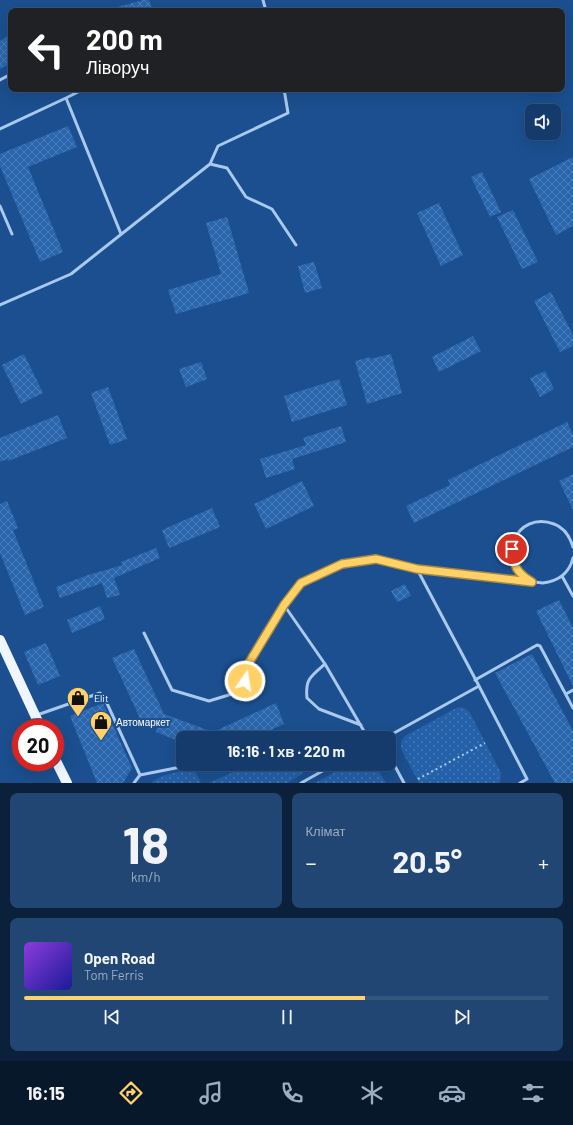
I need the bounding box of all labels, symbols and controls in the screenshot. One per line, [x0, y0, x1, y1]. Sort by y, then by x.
text: 200 m [86, 22, 163, 56]
icon: left [20, 24, 72, 76]
text: Ліворуч [86, 56, 149, 78]
map controls [525, 104, 561, 140]
button: sound [525, 104, 561, 140]
pin [495, 532, 529, 566]
icon: arrive [501, 538, 523, 560]
position arrow [224, 660, 266, 702]
shop icon: Elit [65, 685, 91, 718]
place label: Elit [94, 692, 109, 704]
shop icon: Автомаркет [88, 709, 114, 742]
place label: Автомаркет [116, 716, 171, 728]
speed limit sign: 20 [12, 719, 64, 771]
text: 16:16 · 1 хв · 220 m [227, 742, 345, 760]
text: 18 [122, 812, 169, 874]
text: Клімат [306, 823, 345, 839]
text: 20.5° [393, 843, 462, 879]
text: − [306, 849, 317, 875]
text: + [538, 849, 549, 875]
text: km/h [131, 869, 160, 885]
text: Open Road [84, 949, 155, 967]
text: Tom Ferris [84, 967, 144, 983]
icon: previous [101, 1006, 123, 1028]
icon: pause [276, 1006, 298, 1028]
icon: next [451, 1006, 473, 1028]
icon: directions [117, 1079, 145, 1107]
icon: music [197, 1079, 225, 1107]
icon: phone [278, 1079, 306, 1107]
icon: climate [358, 1079, 386, 1107]
icon: car [438, 1079, 466, 1107]
icon: filters [519, 1079, 547, 1107]
text: 16:15 [26, 1082, 65, 1104]

